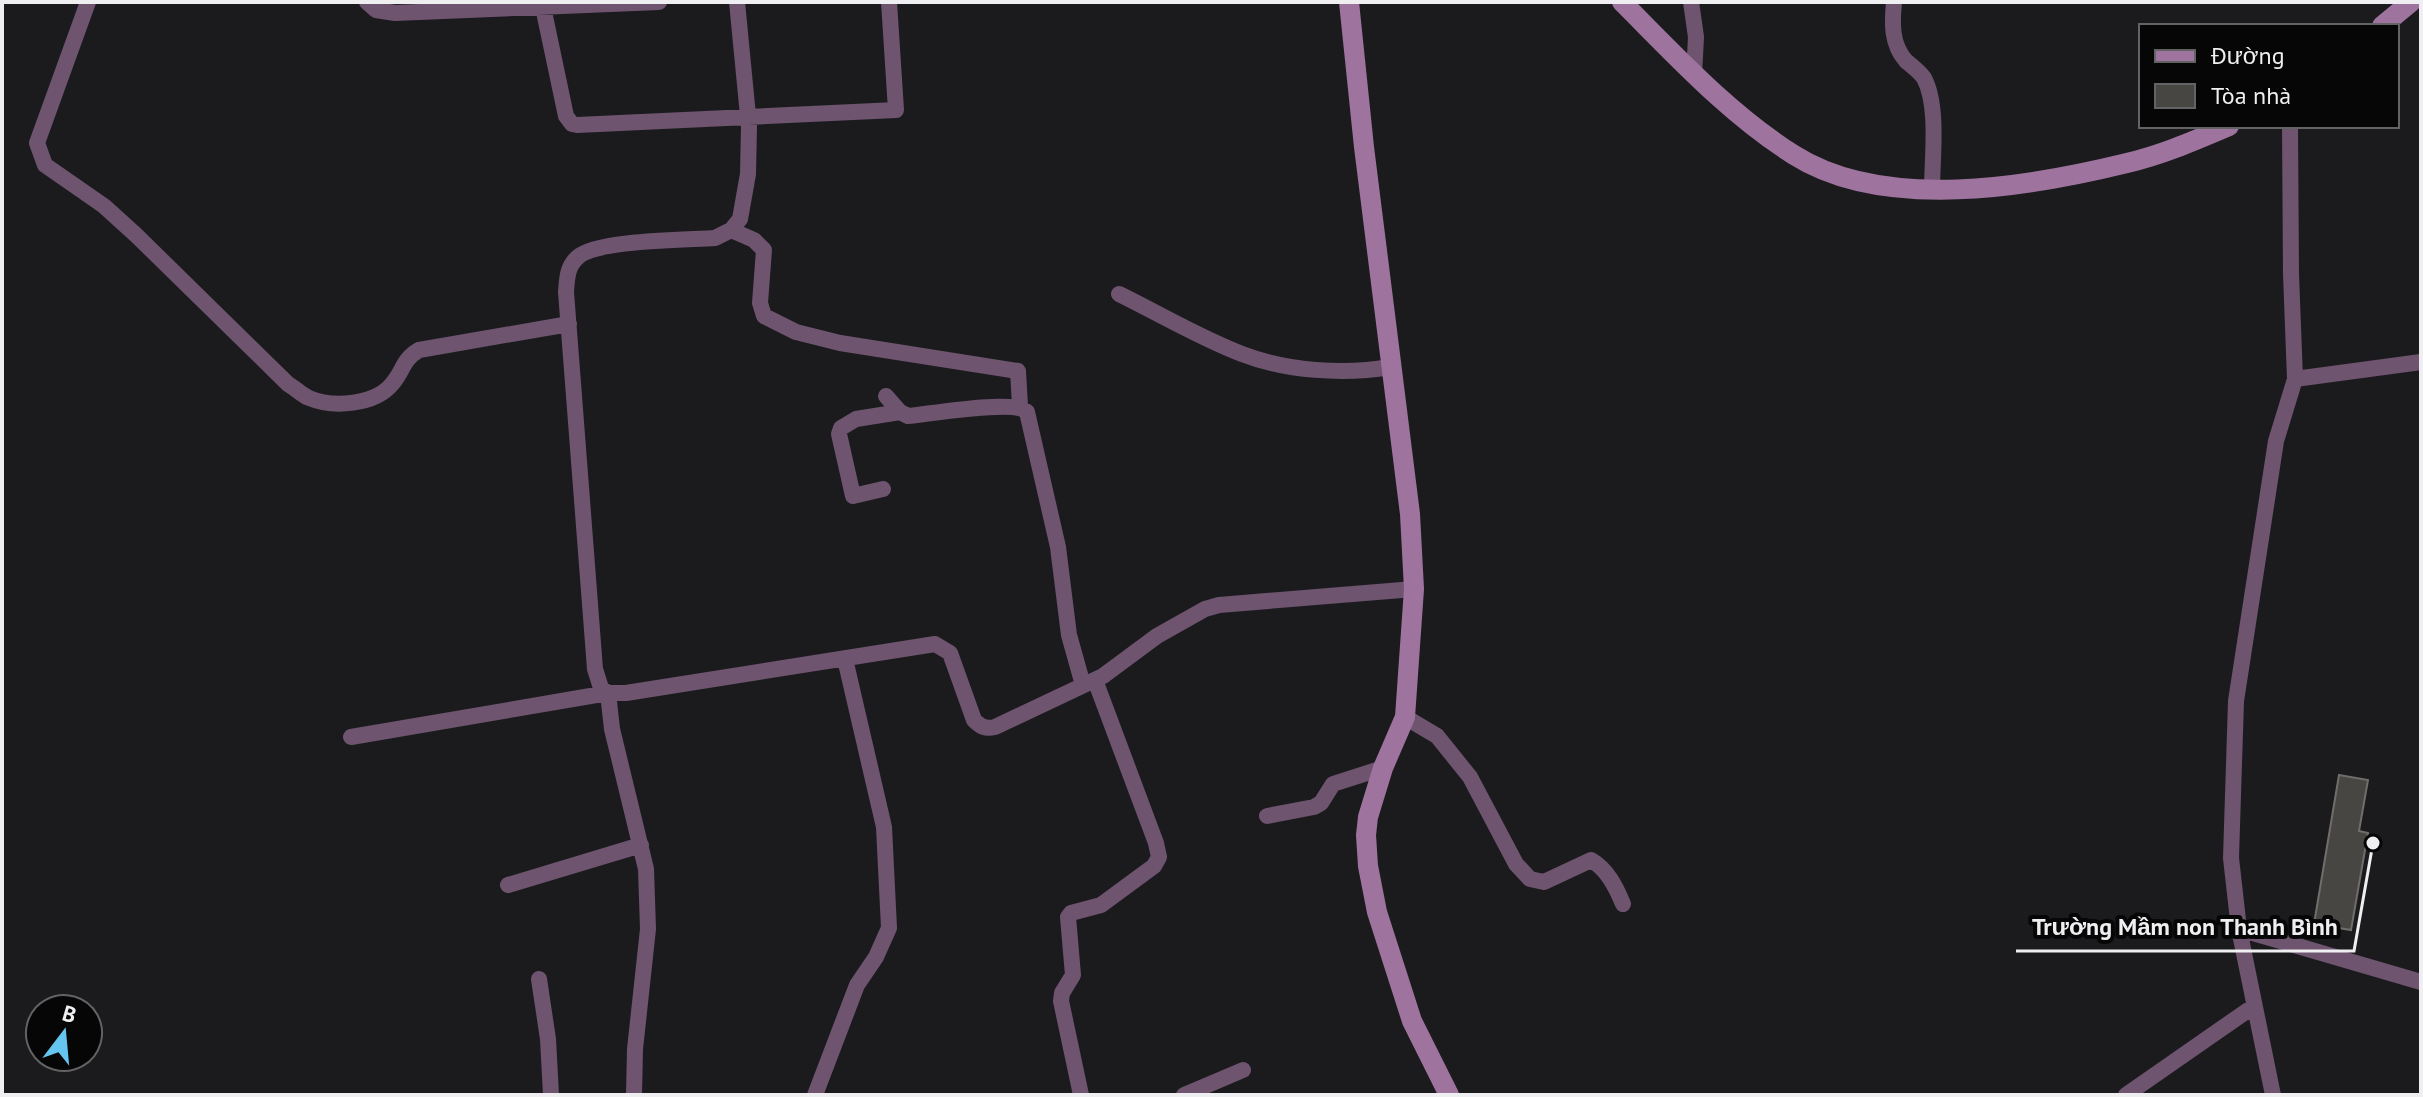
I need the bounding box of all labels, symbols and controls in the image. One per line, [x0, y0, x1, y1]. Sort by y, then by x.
legend [2139, 24, 2399, 128]
text: Đường [2210, 40, 2285, 71]
text: Tòa nhà [2211, 80, 2291, 111]
callout: Trường Mầm non Thanh Bình [2016, 903, 2354, 951]
text: Trường Mầm non Thanh Bình [2032, 911, 2338, 942]
north arrow [24, 993, 104, 1073]
text: B [59, 999, 80, 1029]

